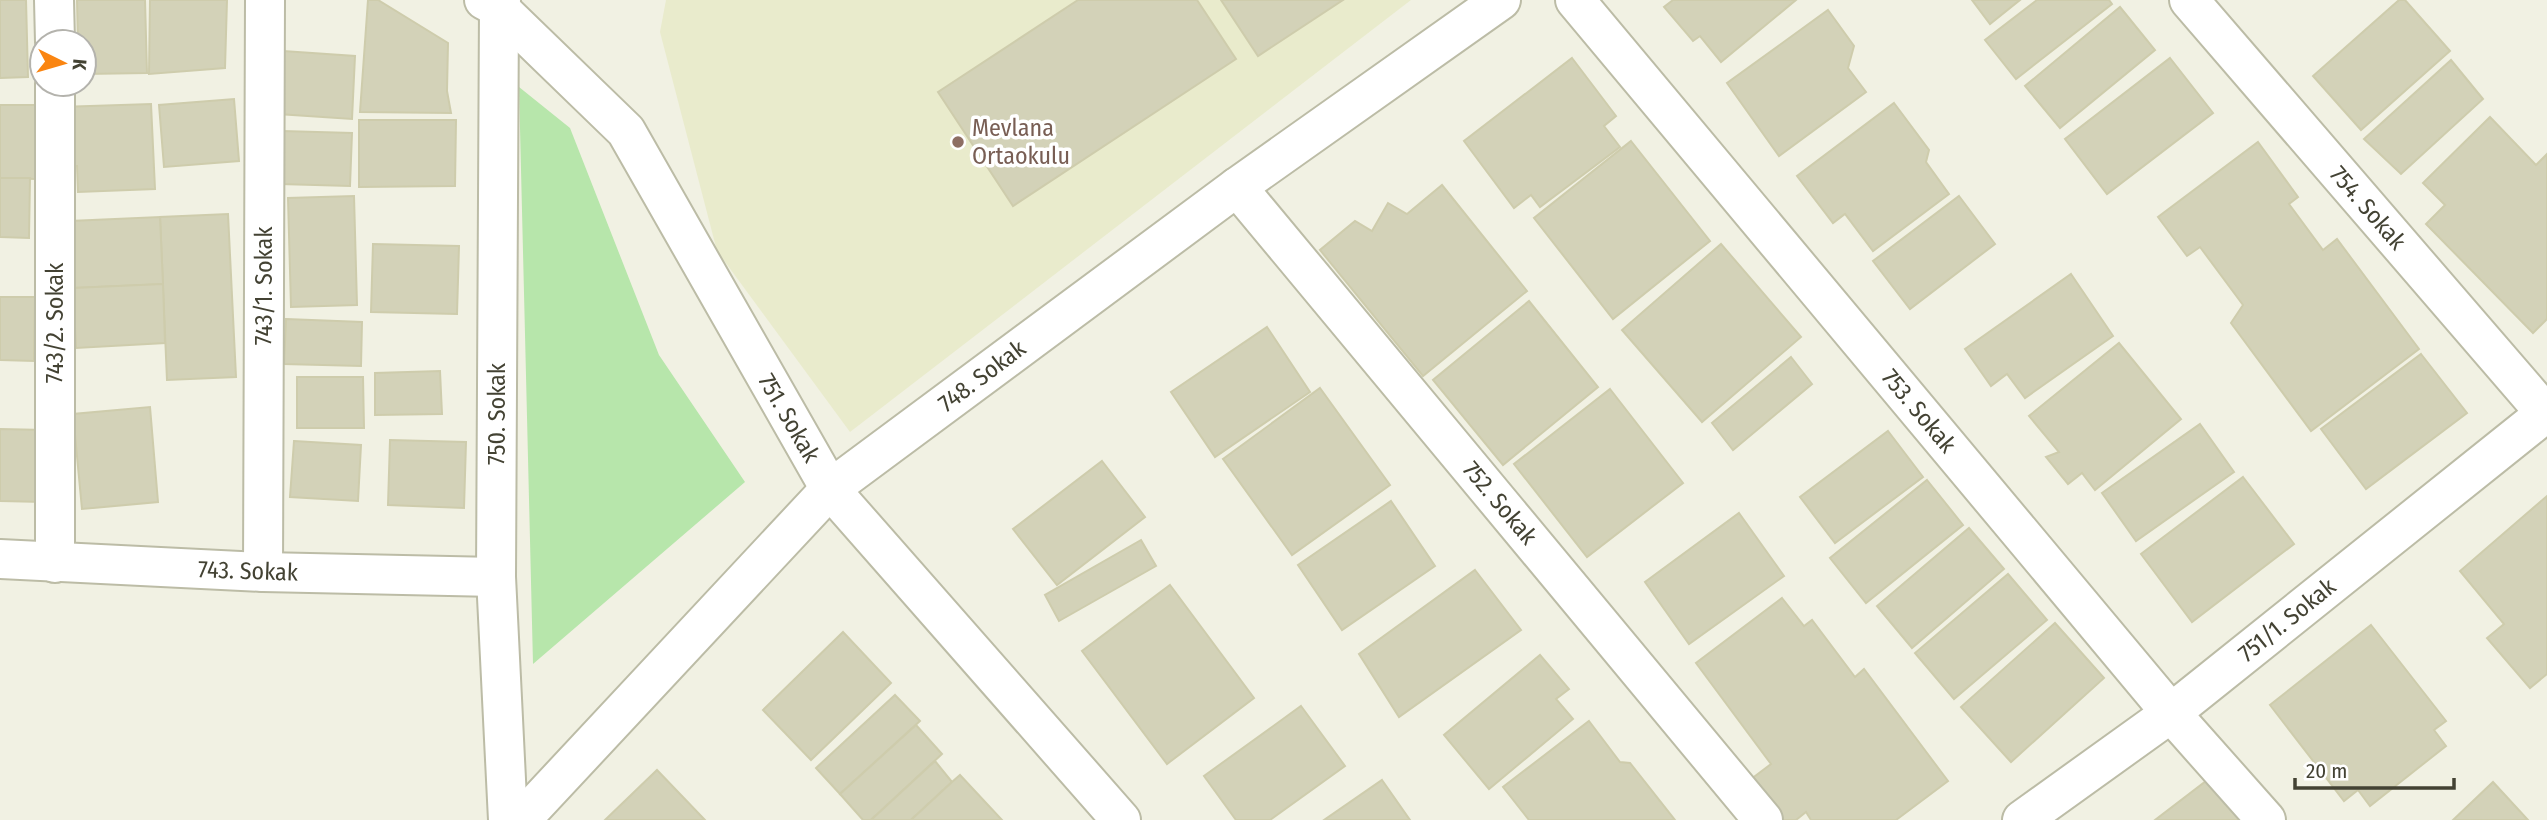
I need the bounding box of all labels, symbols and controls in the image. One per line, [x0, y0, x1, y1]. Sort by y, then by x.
north arrow [28, 28, 98, 98]
text: K [67, 58, 91, 72]
place label: Mevlana Ortaokulu [972, 114, 1070, 170]
marker: Mevlana Ortaokulu [950, 134, 966, 150]
street label: 754. Sokak [2324, 161, 2412, 256]
street label: 743/1. Sokak [250, 226, 278, 345]
street label: 743/2. Sokak [41, 262, 69, 383]
street label: 748. Sokak [933, 334, 1032, 418]
street label: 750. Sokak [483, 362, 511, 465]
street label: 753. Sokak [1876, 364, 1962, 459]
street label: 751. Sokak [752, 369, 826, 468]
street label: 752. Sokak [1457, 456, 1543, 551]
street label: 743. Sokak [198, 555, 299, 587]
street label: 751/1. Sokak [2233, 572, 2342, 668]
scale bar [2295, 746, 2454, 790]
text: 20 m [2306, 758, 2347, 784]

